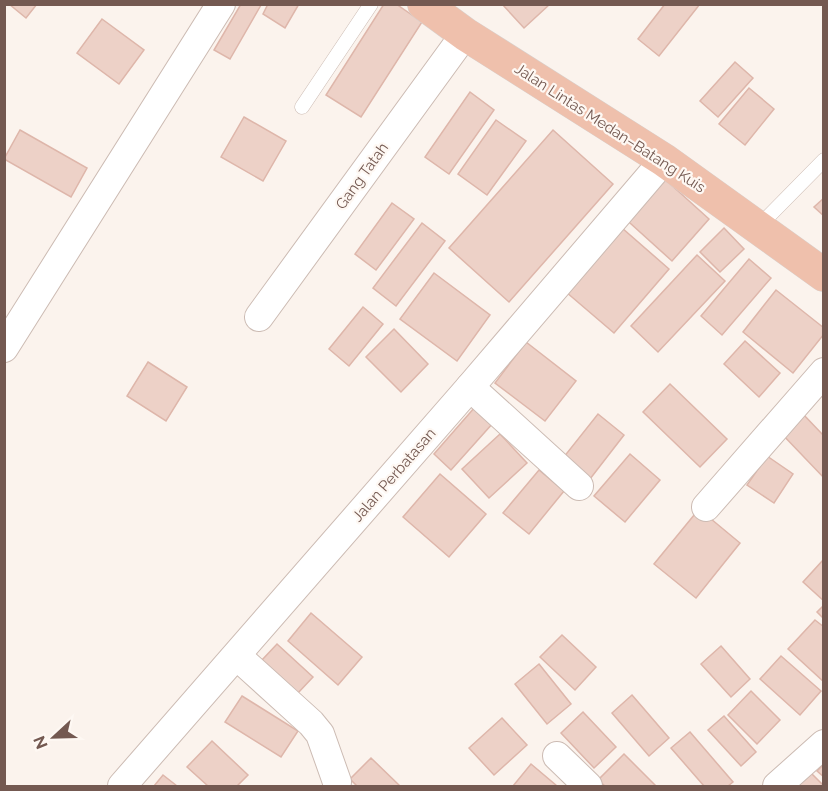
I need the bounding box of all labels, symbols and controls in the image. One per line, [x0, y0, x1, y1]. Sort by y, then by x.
street label: Jalan Lintas Medan–Batang Kuis [511, 60, 709, 196]
street label: Gang Tatah [332, 139, 392, 213]
street label: Jalan Perbatasan [348, 425, 440, 525]
north arrow [24, 707, 84, 767]
text: N [29, 733, 52, 752]

